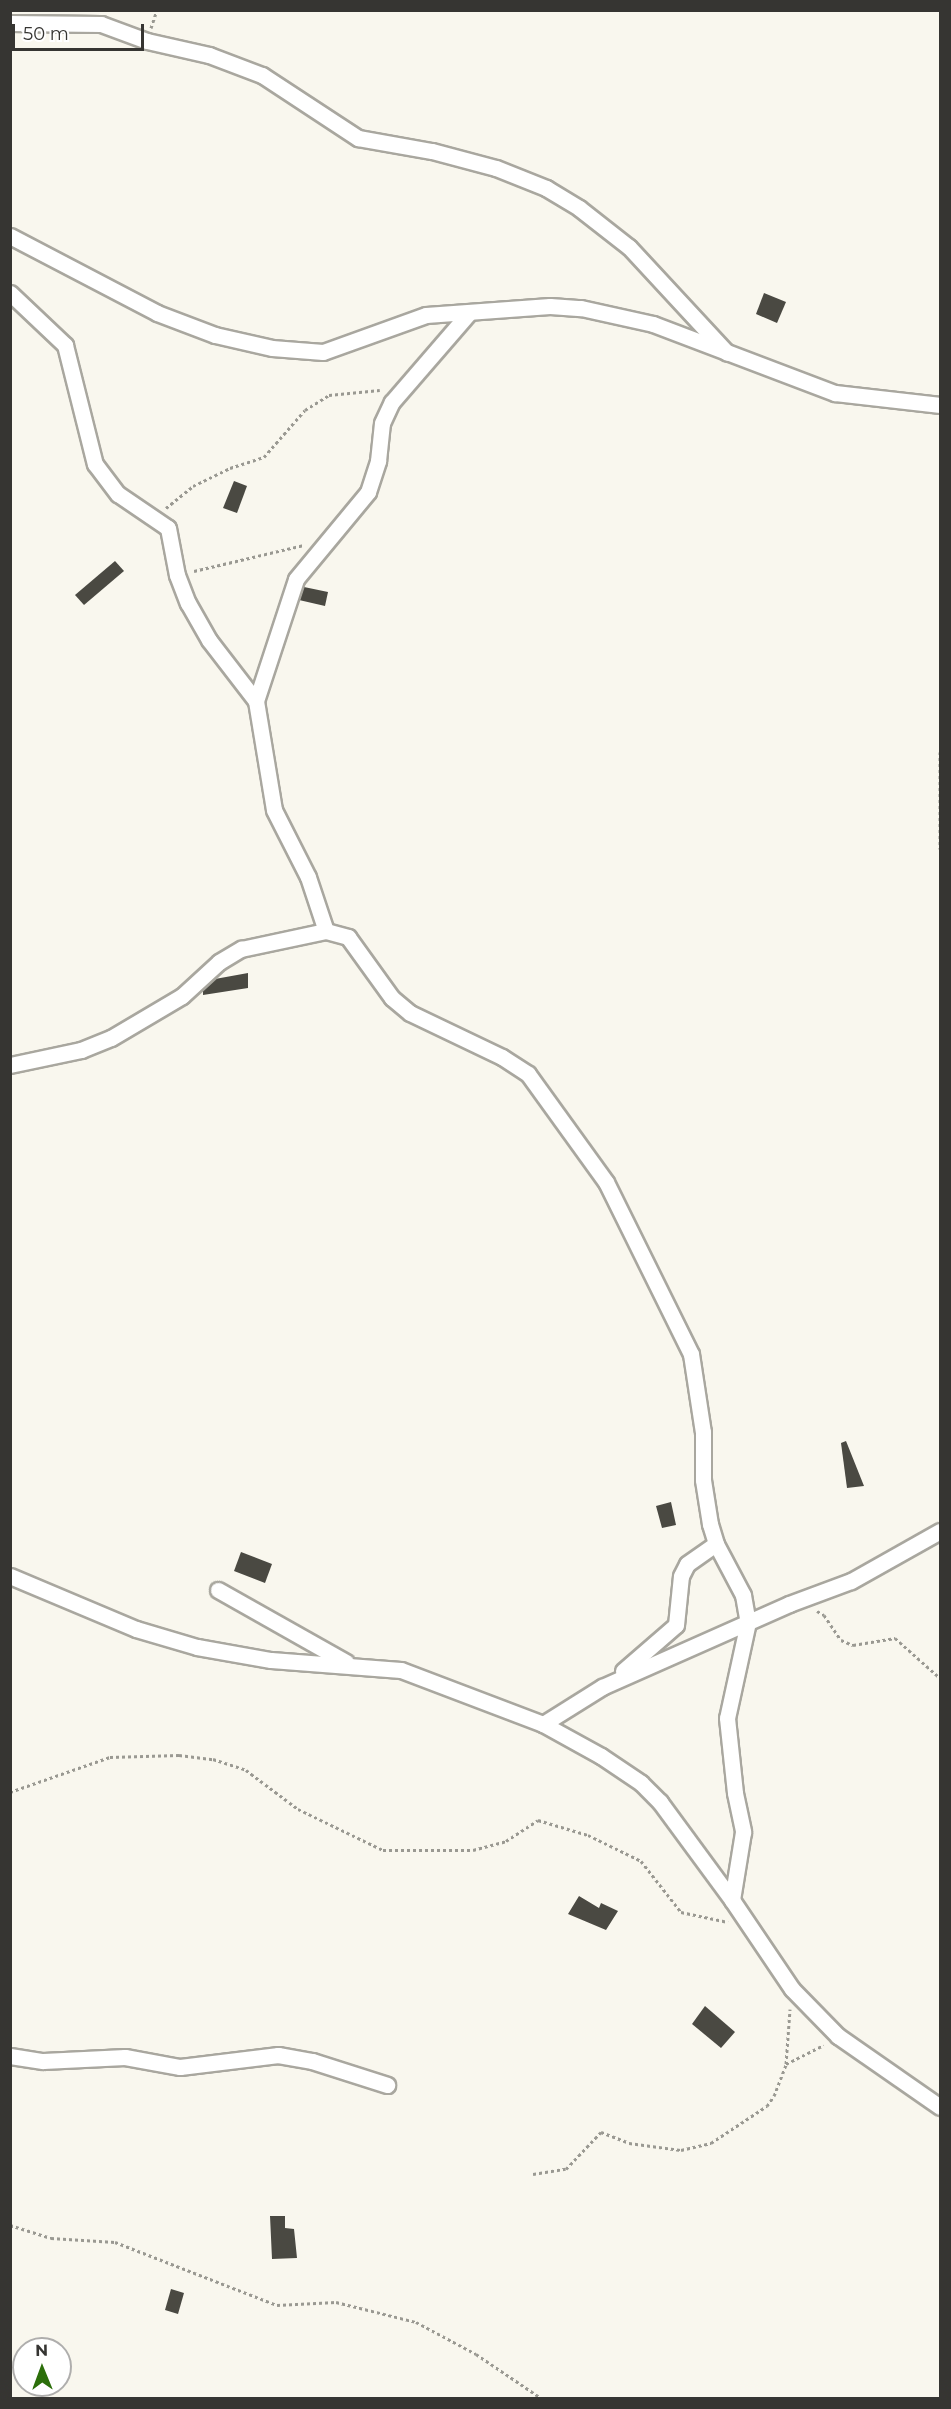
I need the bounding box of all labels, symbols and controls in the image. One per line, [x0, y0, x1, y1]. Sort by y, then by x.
scale bar [15, 12, 147, 50]
text: 50 m [23, 23, 69, 45]
north arrow [12, 2337, 72, 2397]
text: N [35, 2341, 48, 2360]

